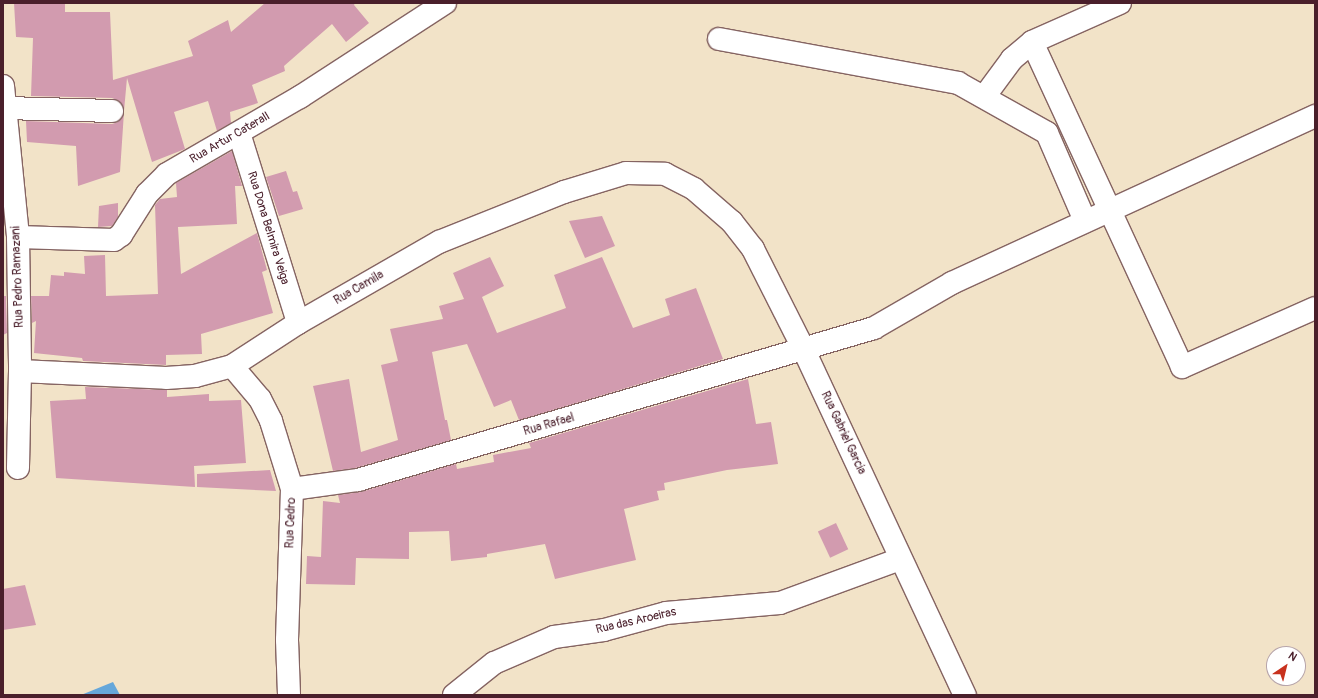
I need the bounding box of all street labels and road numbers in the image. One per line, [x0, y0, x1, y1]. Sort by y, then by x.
street label: Rua Artur Caterall [187, 109, 273, 167]
street label: Rua Dona Belmira Veiga [244, 170, 292, 286]
street label: Rua Pedro Ramazani [9, 226, 27, 328]
street label: Rua Camila [331, 268, 387, 308]
street label: Rua Gabriel Garcia [817, 389, 869, 477]
street label: Rua Rafael [522, 411, 576, 439]
street label: Rua Cedro [283, 497, 299, 549]
street label: Rua das Aroeiras [594, 605, 678, 637]

